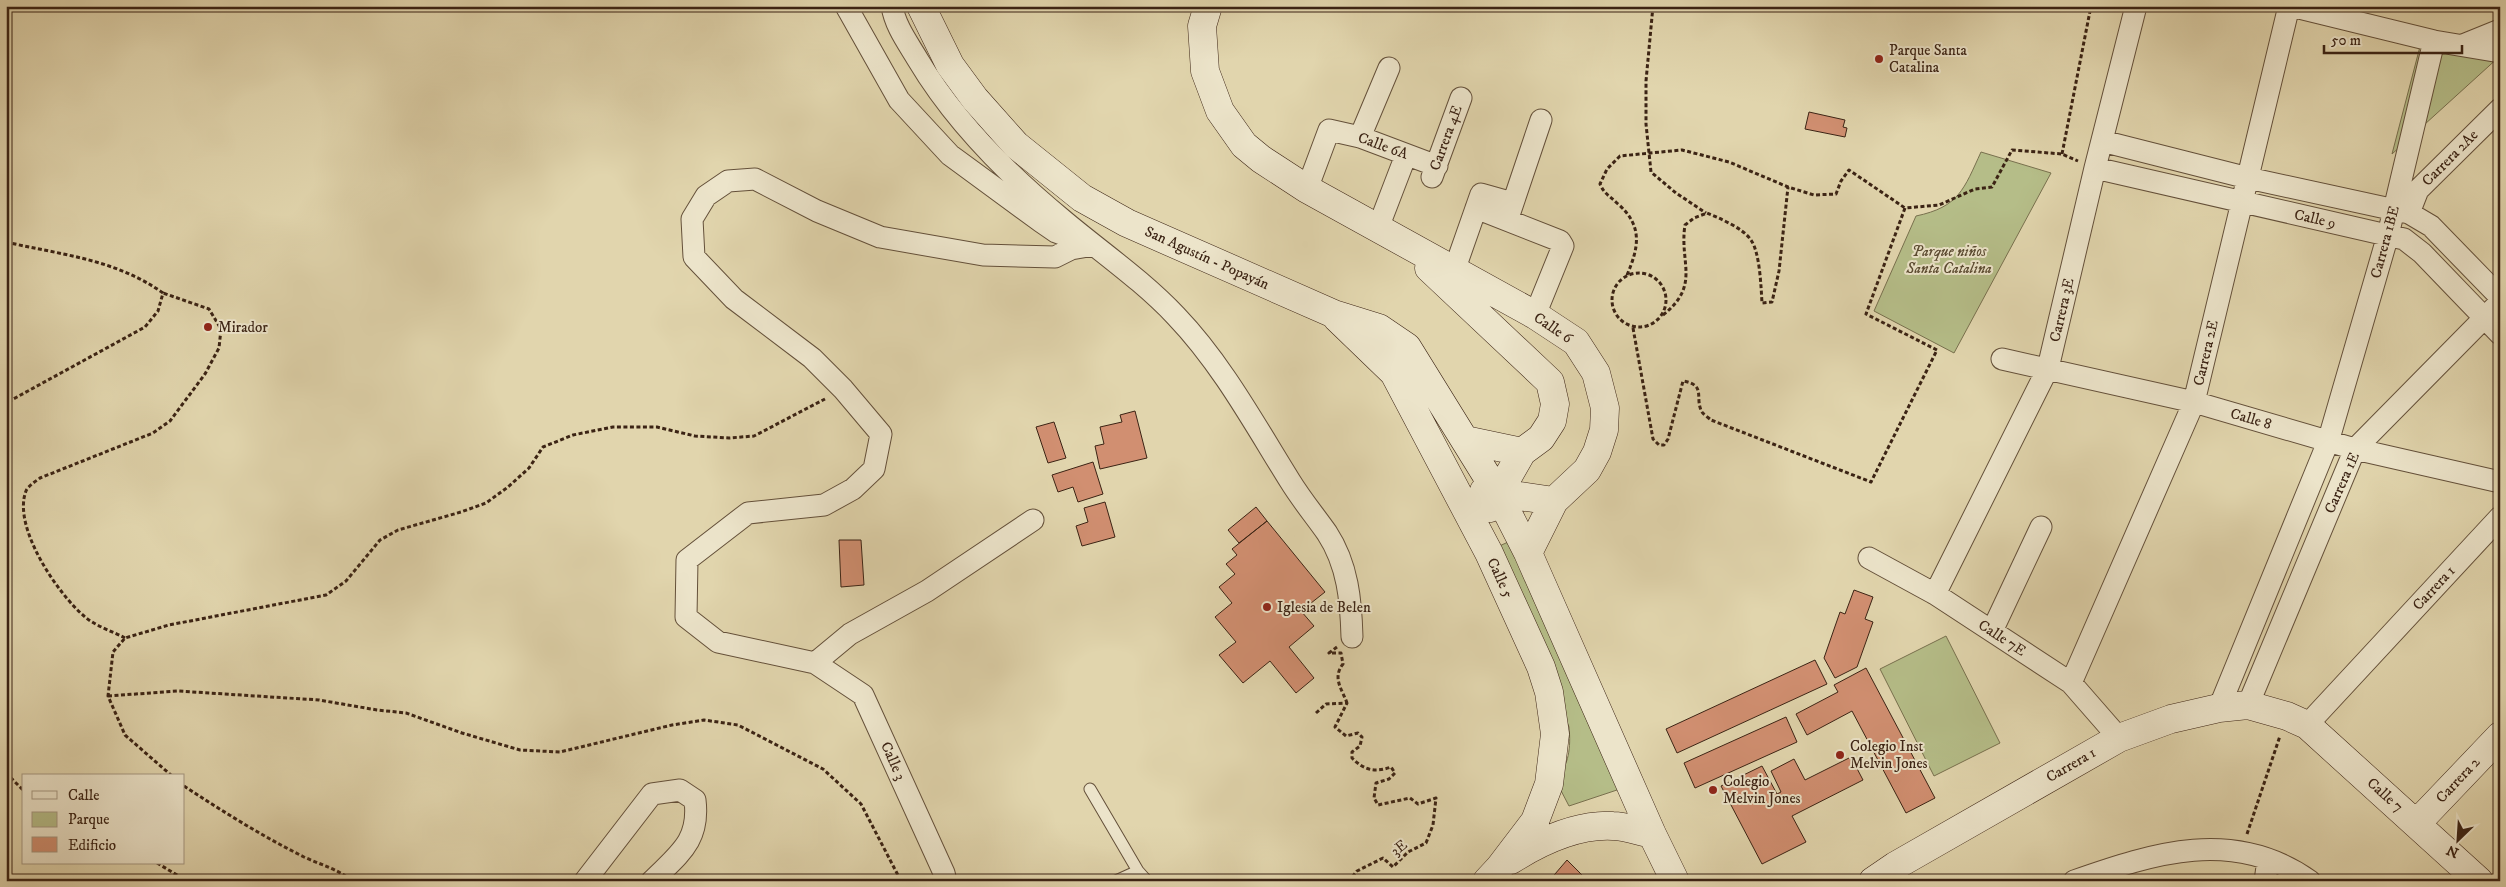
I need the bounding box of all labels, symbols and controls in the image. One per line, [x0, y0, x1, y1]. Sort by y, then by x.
scale bar [2324, 22, 2461, 54]
text: 50 m [2331, 31, 2361, 50]
place label: Parque Santa Catalina [1889, 41, 1967, 77]
marker: Parque Santa Catalina [1873, 53, 1885, 65]
street label: Carrera 4E [1425, 102, 1467, 173]
street label: Carrera 2Ae [2418, 126, 2482, 190]
street label: Calle 6A [1355, 128, 1411, 164]
street label: Carrera 1BE [2366, 203, 2404, 280]
street label: Calle 9 [2292, 205, 2338, 233]
street label: San Agustín - Popayán [1142, 222, 1272, 294]
park label: Parque niños Santa Catalina [1905, 242, 1992, 278]
street label: Carrera 3E [2045, 276, 2079, 344]
street label: Calle 6 [1530, 308, 1577, 348]
place label: Mirador [218, 318, 268, 337]
street label: Carrera 2E [2189, 318, 2223, 388]
marker: Mirador [202, 321, 214, 333]
street label: Calle 8 [2228, 404, 2274, 434]
street label: Carrera 1E [2320, 449, 2364, 517]
street label: Calle 5 [1482, 555, 1518, 602]
street label: Carrera 1 [2408, 562, 2460, 614]
place label: Iglesia de Belen [1277, 598, 1371, 617]
marker: Iglesia de Belen [1261, 601, 1273, 613]
street label: Calle 7E [1974, 616, 2030, 661]
place label: Colegio Inst Melvin Jones [1850, 737, 1928, 773]
street label: Calle 3 [876, 739, 910, 783]
street label: Carrera 1 [2043, 743, 2099, 787]
marker: Colegio Inst Melvin Jones [1834, 749, 1846, 761]
street label: Carrera 2 [2432, 752, 2485, 807]
place label: Colegio Melvin Jones [1723, 772, 1801, 808]
legend [22, 774, 185, 864]
street label: Calle 7 [2363, 774, 2407, 816]
marker: Colegio Melvin Jones [1707, 784, 1719, 796]
text: Calle [68, 786, 100, 805]
text: Parque [68, 810, 109, 829]
north arrow [2434, 814, 2484, 864]
street label: 3E [1387, 835, 1412, 860]
text: Edificio [68, 836, 116, 855]
text: N [2443, 840, 2462, 861]

